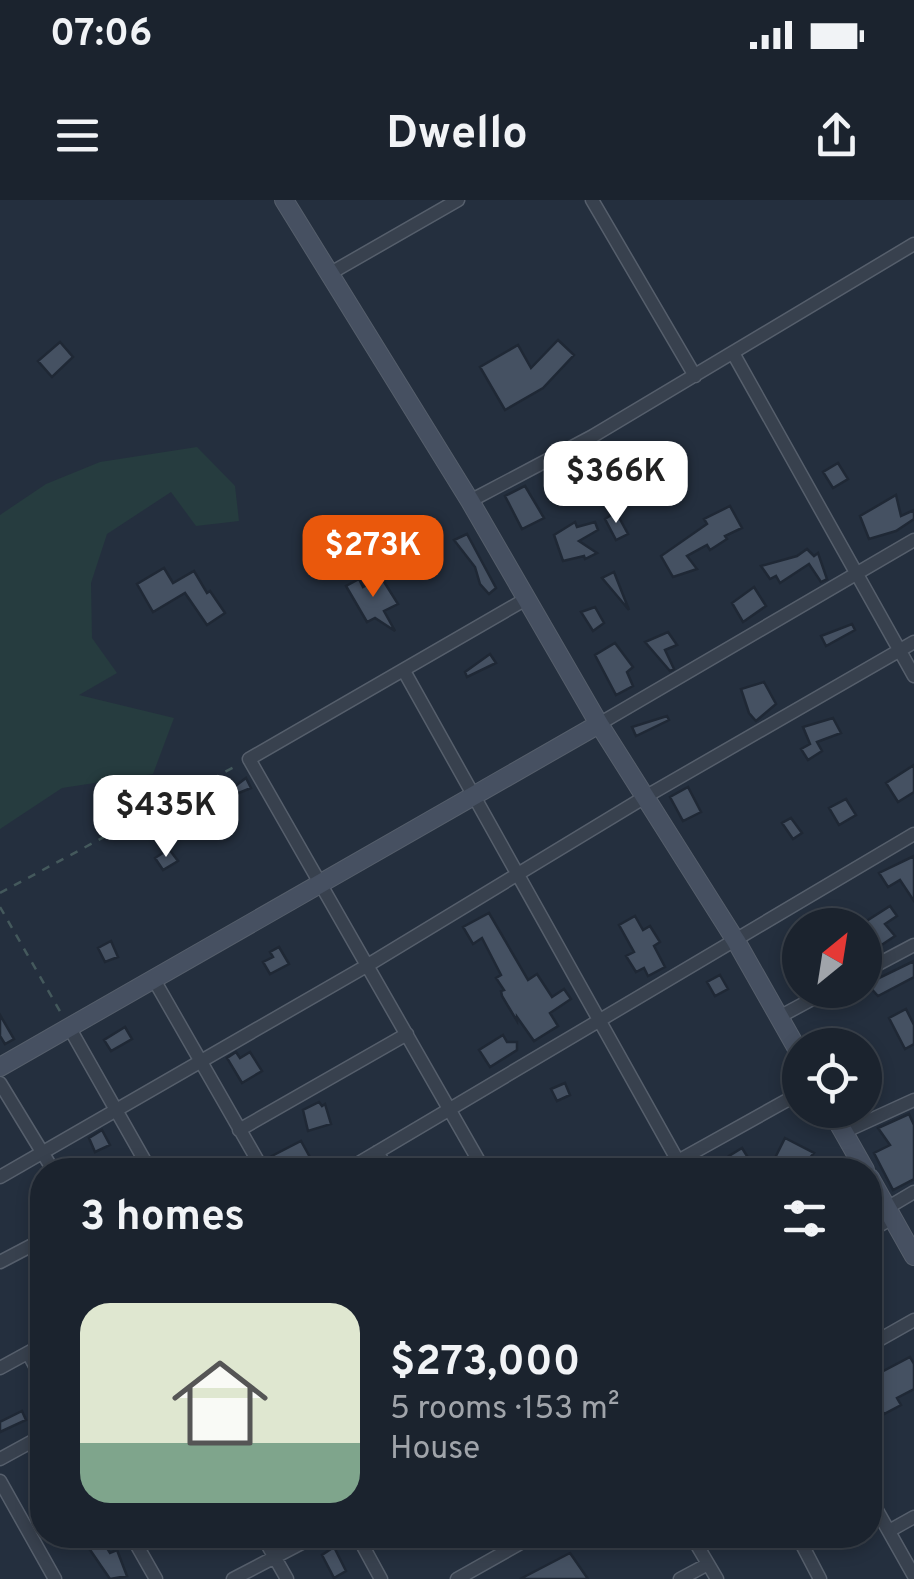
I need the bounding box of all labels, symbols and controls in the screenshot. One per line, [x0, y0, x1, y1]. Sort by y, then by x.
text: 07:06 [50, 11, 152, 60]
text: Dwello [386, 107, 528, 164]
icon: menu [50, 108, 105, 163]
icon: share [809, 108, 864, 163]
pin: $366K [546, 441, 686, 526]
text: $366K [566, 453, 666, 493]
pin: $273K [303, 515, 443, 600]
text: $273K [325, 527, 421, 567]
pin: $435K [96, 775, 236, 860]
text: $435K [115, 787, 217, 827]
north arrow [782, 908, 882, 1008]
map controls [782, 908, 882, 1128]
button: locate [782, 1028, 882, 1128]
icon: filters [777, 1191, 832, 1246]
text: 3 homes [80, 1192, 245, 1245]
text: $273,000 [390, 1337, 580, 1390]
icon: home [160, 1343, 280, 1463]
text: 5 rooms · 153 m² [390, 1390, 620, 1430]
text: House [390, 1430, 480, 1470]

